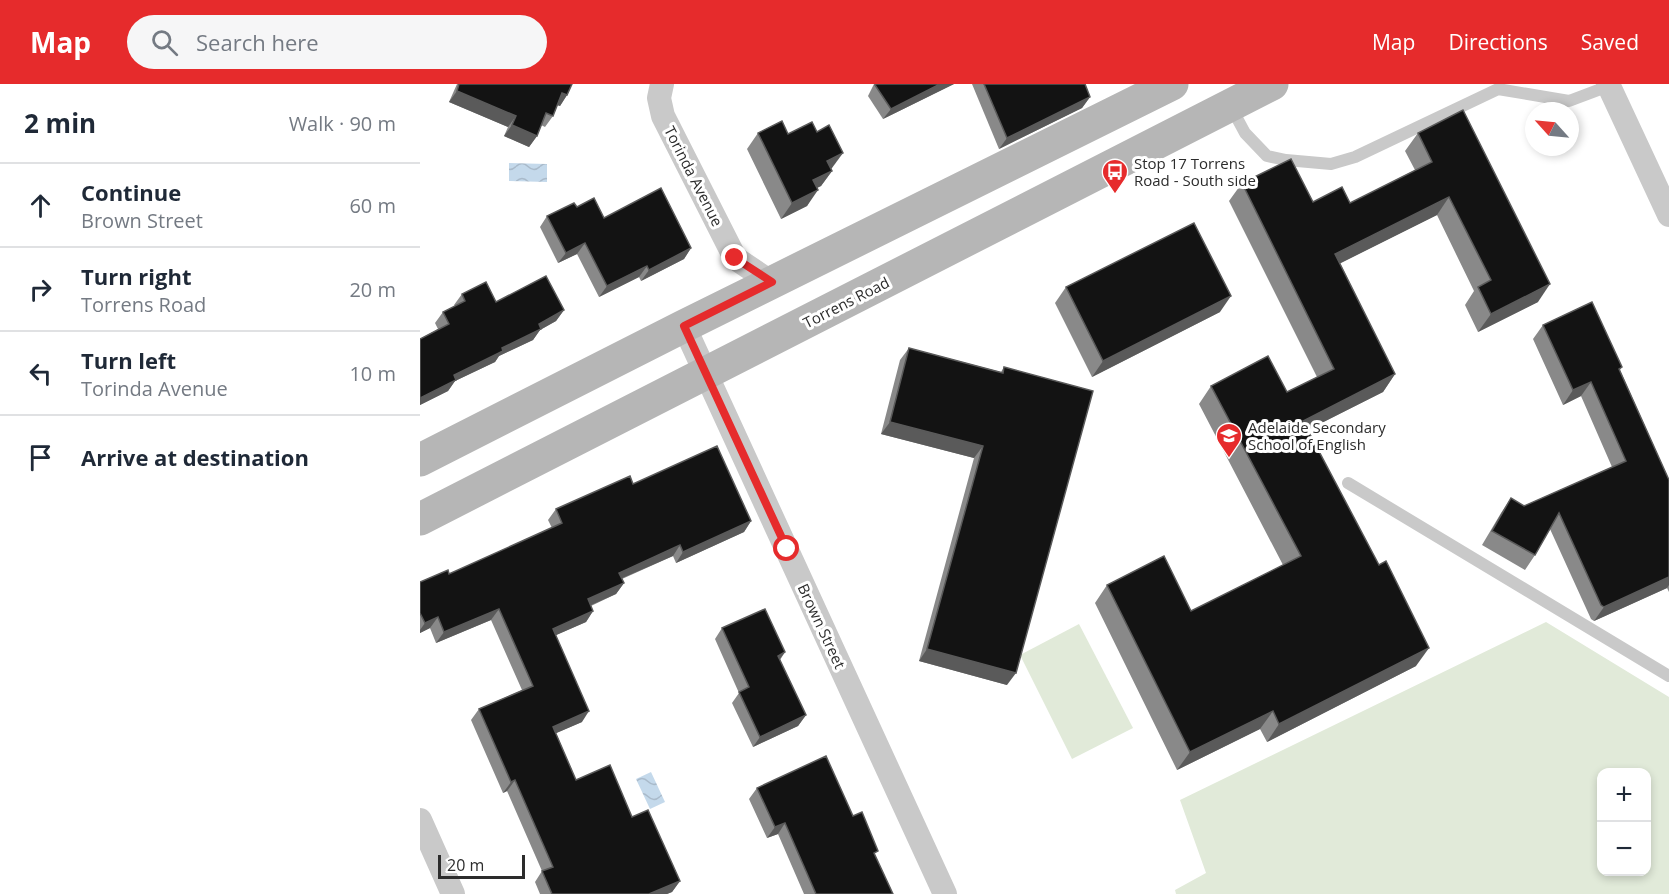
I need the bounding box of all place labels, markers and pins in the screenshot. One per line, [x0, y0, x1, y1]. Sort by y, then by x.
place label: Stop 17 Torrens Road - South side [1134, 153, 1256, 190]
bus stop icon: Stop 17 Torrens Road - South side [1100, 157, 1130, 195]
place label: Adelaide Secondary School of English [1248, 417, 1386, 454]
school or university icon: Adelaide Secondary School of English [1214, 421, 1244, 459]

